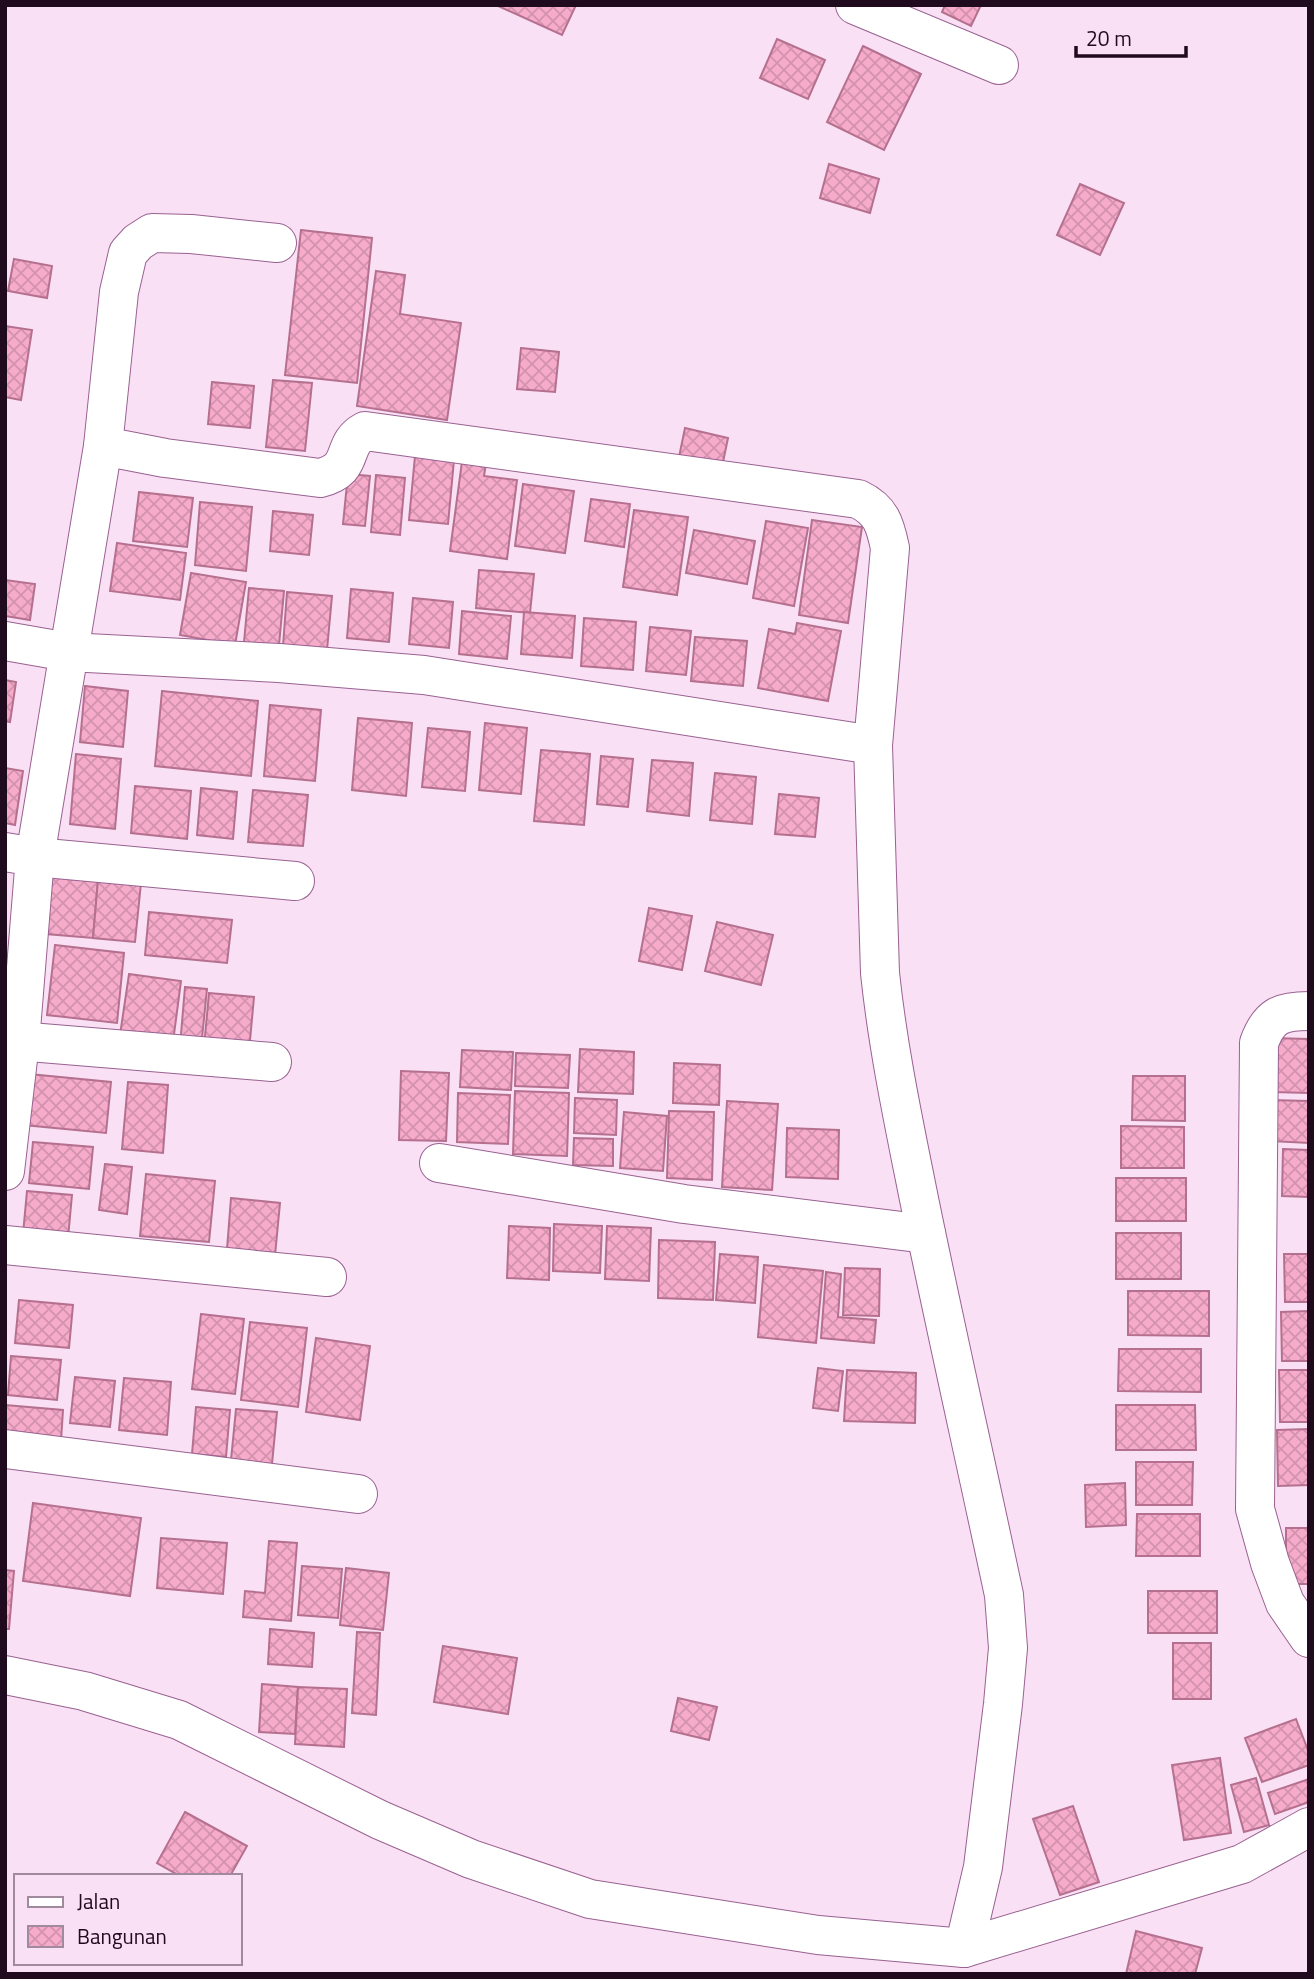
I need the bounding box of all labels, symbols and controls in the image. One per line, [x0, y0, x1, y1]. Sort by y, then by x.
scale bar [1076, 14, 1186, 58]
text: 20 m [1086, 22, 1132, 54]
legend [14, 1874, 242, 1965]
text: Jalan [77, 1885, 120, 1917]
text: Bangunan [77, 1920, 167, 1952]

